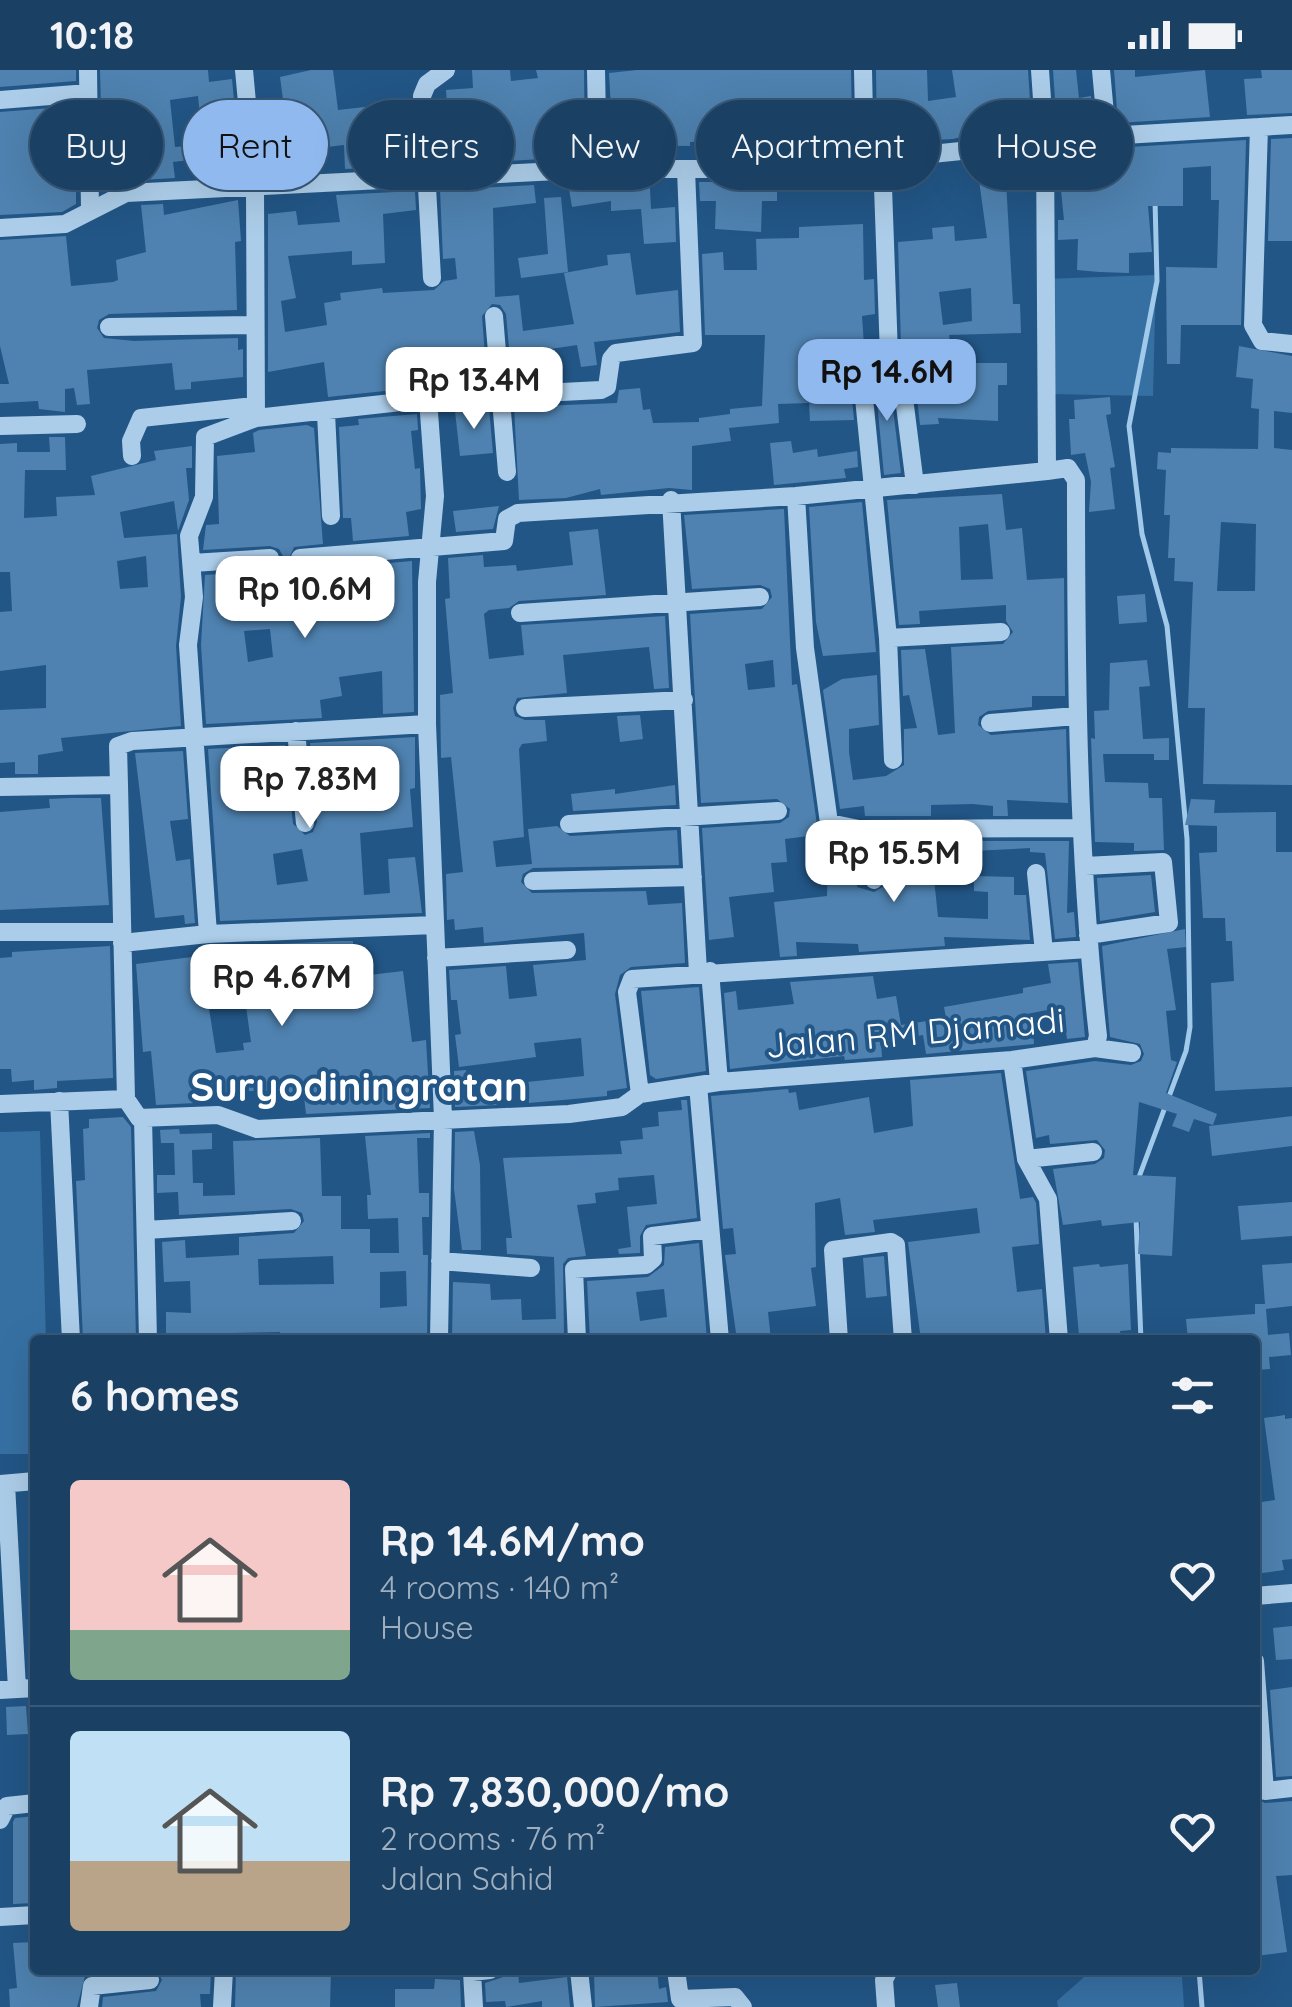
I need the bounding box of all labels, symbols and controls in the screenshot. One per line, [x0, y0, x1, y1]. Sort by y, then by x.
text: 10:18 [50, 11, 134, 59]
chip: Buy [30, 100, 163, 190]
chip: Rent [183, 100, 328, 190]
chip: Filters [348, 100, 514, 190]
chip: New [534, 100, 676, 190]
chip: Apartment [696, 100, 940, 190]
chip: House [960, 100, 1133, 190]
pin: Rp 14.6M [784, 339, 990, 424]
pin: Rp 13.4M [371, 347, 577, 432]
text: Rp 14.6M [820, 351, 954, 391]
text: Rp 13.4M [408, 359, 540, 399]
pin: Rp 10.6M [202, 556, 408, 641]
text: Rp 10.6M [237, 568, 373, 608]
pin: Rp 7.83M [207, 746, 413, 831]
text: Rp 7.83M [242, 758, 378, 798]
pin: Rp 15.5M [791, 820, 997, 905]
text: Rp 15.5M [827, 832, 961, 872]
pin: Rp 4.67M [179, 944, 385, 1029]
text: Rp 4.67M [212, 956, 352, 996]
street label: Jalan RM Djamadi [764, 997, 1066, 1067]
district label: Suryodiningratan [190, 1061, 528, 1111]
icon: filters [1165, 1368, 1220, 1423]
text: 6 homes [70, 1369, 240, 1422]
text: Rp 14.6M/mo [380, 1514, 645, 1567]
icon: home [150, 1520, 270, 1640]
icon: heart [1165, 1553, 1220, 1608]
text: 4 rooms · 140 m² [380, 1567, 619, 1607]
text: House [380, 1607, 474, 1647]
text: Rp 7,830,000/mo [380, 1765, 729, 1818]
icon: home [150, 1771, 270, 1891]
icon: heart [1165, 1804, 1220, 1859]
text: 2 rooms · 76 m² [380, 1818, 605, 1858]
text: Jalan Sahid [380, 1858, 553, 1898]

